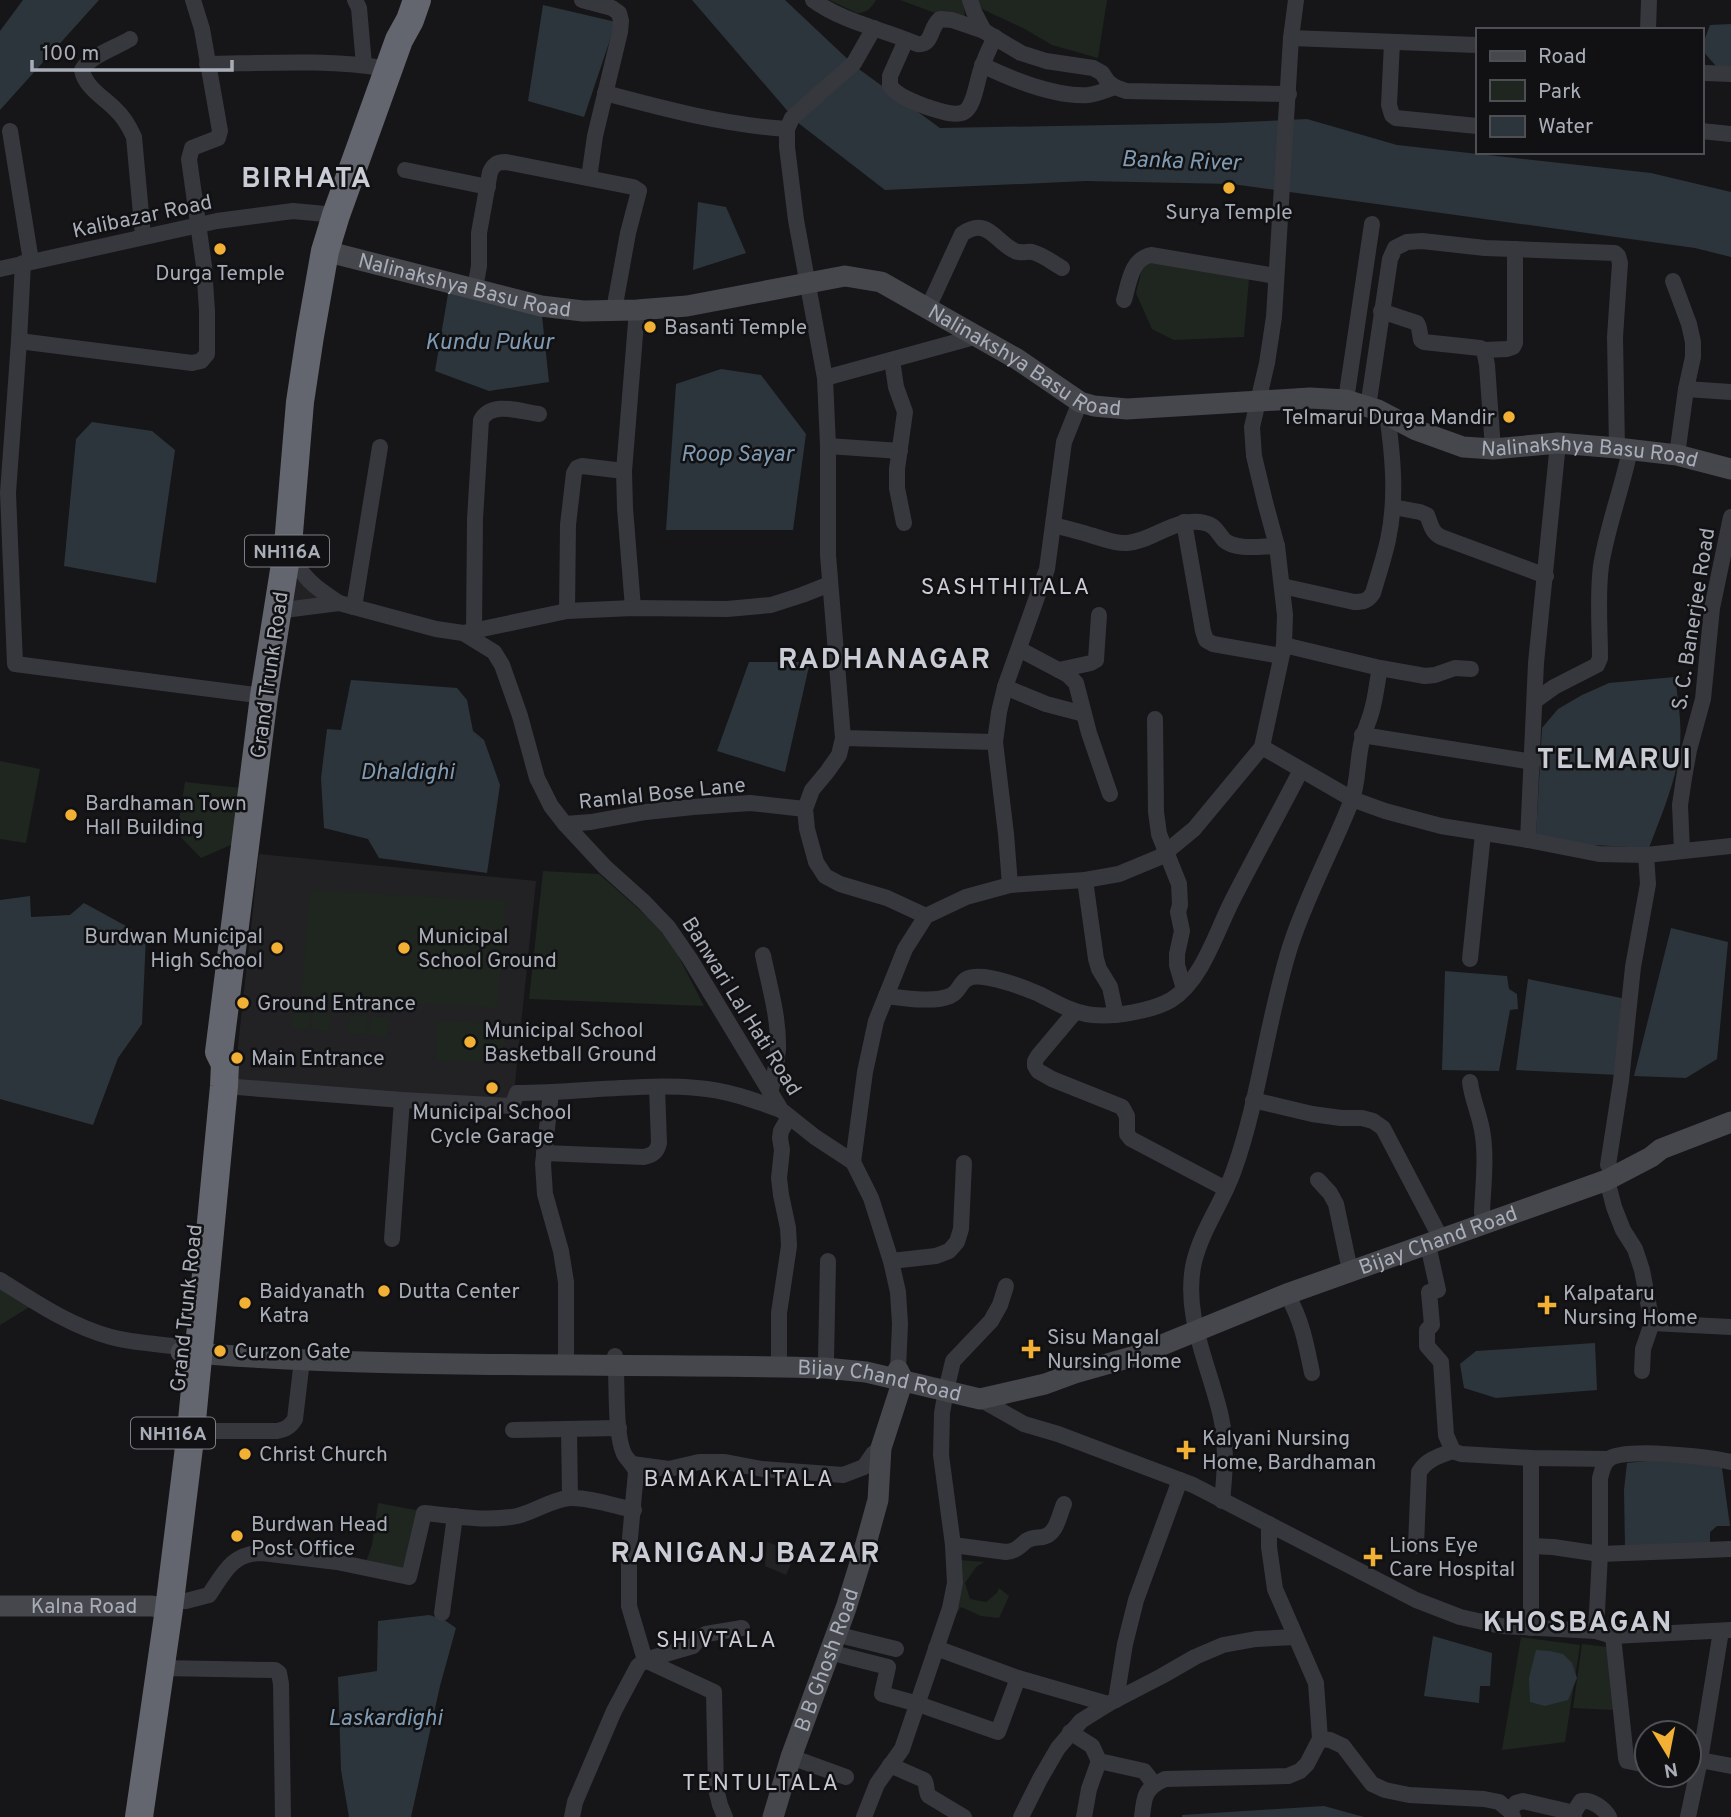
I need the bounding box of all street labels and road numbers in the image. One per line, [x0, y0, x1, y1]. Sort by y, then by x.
street label: Kalibazar Road [70, 189, 215, 245]
street label: Nalinakshya Basu Road [355, 248, 572, 324]
street label: Nalinakshya Basu Road [922, 299, 1122, 423]
street label: Nalinakshya Basu Road [1480, 431, 1701, 475]
street label: S. C. Banerjee Road [1667, 526, 1722, 712]
road number: NH116A [245, 536, 329, 566]
street label: Grand Trunk Road [245, 590, 296, 760]
street label: Ramlal Bose Lane [577, 772, 747, 817]
street label: Banwari Lal Hati Road [675, 912, 807, 1101]
street label: Bijay Chand Road [1355, 1201, 1521, 1282]
street label: Grand Trunk Road [165, 1223, 210, 1393]
street label: Bijay Chand Road [797, 1355, 964, 1409]
road number: NH116A [131, 1418, 215, 1448]
street label: B B Ghosh Road [789, 1585, 866, 1736]
street label: Kalna Road [31, 1594, 137, 1621]

